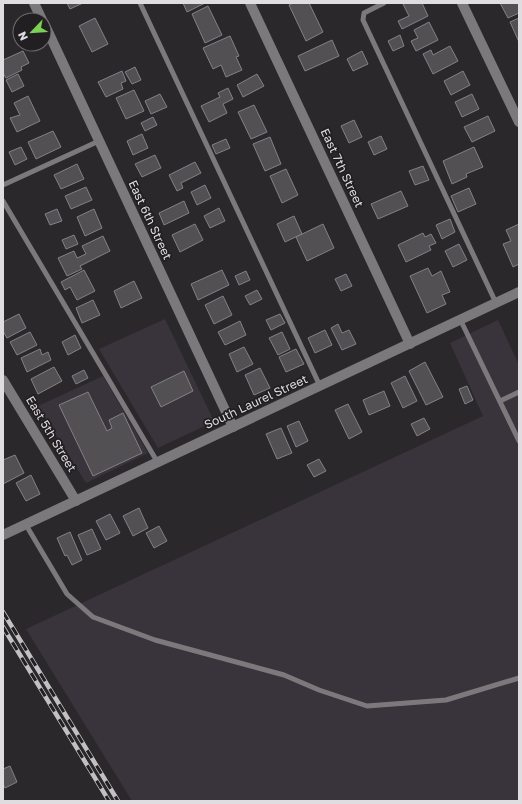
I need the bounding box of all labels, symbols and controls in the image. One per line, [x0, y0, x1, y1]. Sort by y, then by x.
north arrow [12, 12, 52, 52]
text: N [15, 30, 30, 43]
street label: East 7th Street [318, 126, 367, 210]
street label: East 6th Street [125, 178, 176, 262]
street label: South Laurel Street [202, 371, 310, 432]
street label: East 5th Street [23, 393, 80, 475]

